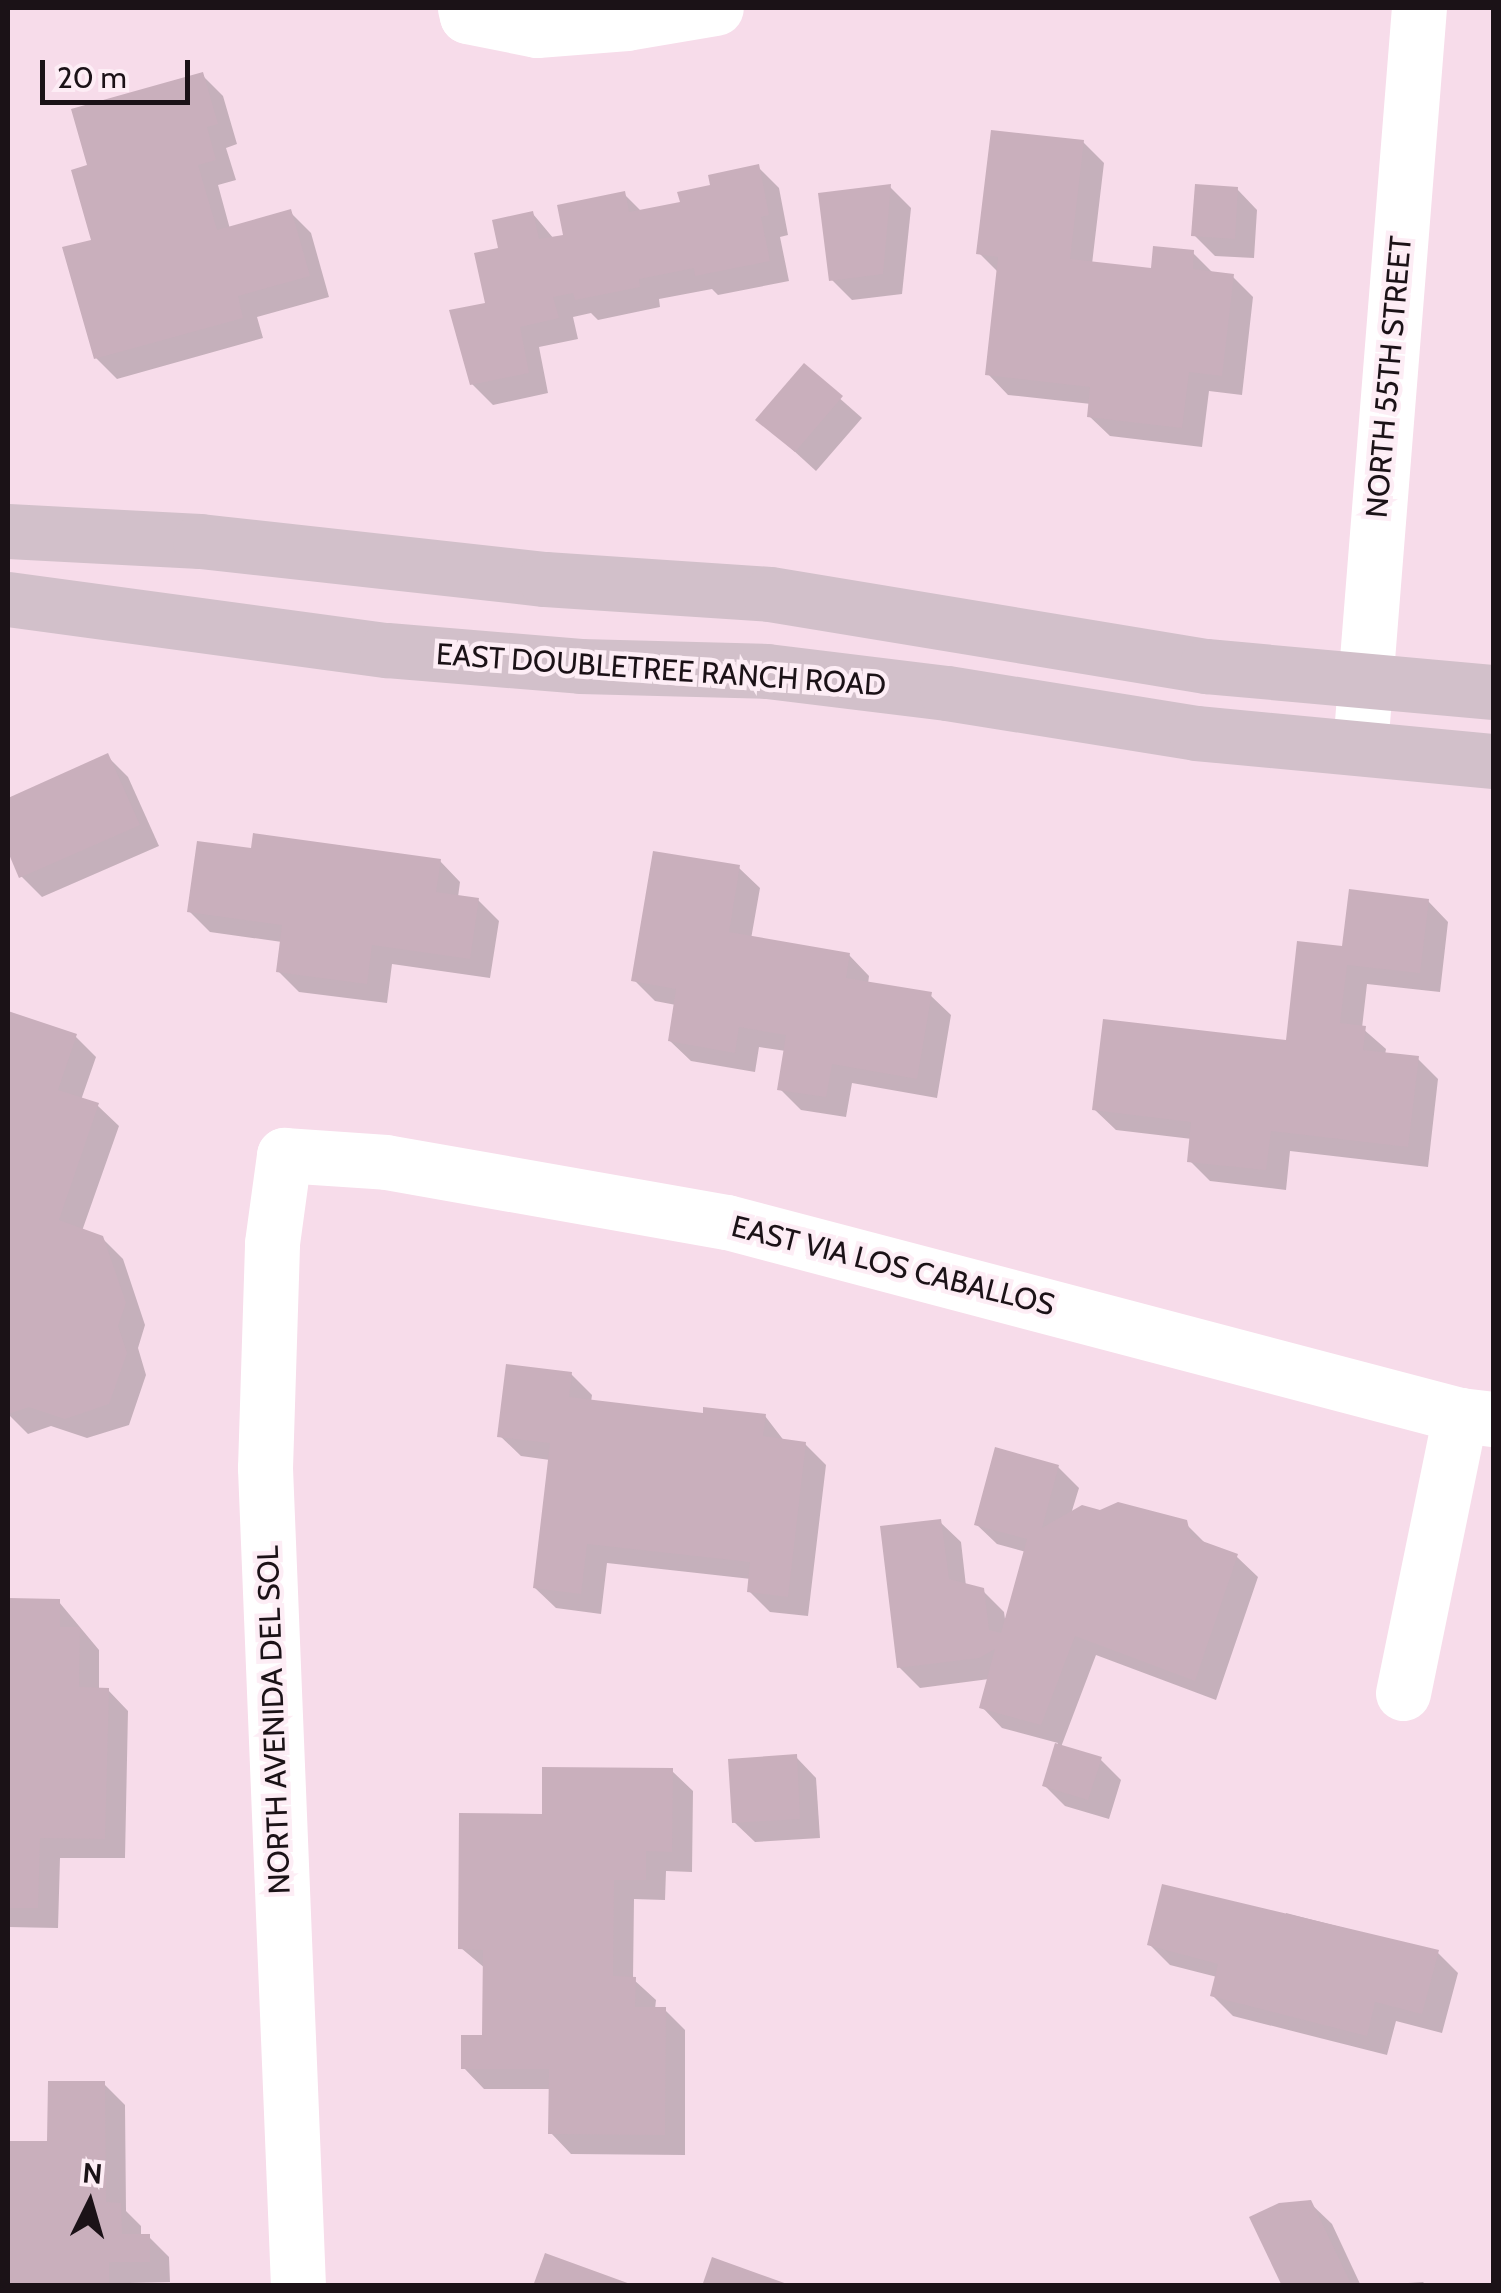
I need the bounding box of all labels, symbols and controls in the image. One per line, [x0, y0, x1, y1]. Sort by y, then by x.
scale bar [45, 40, 195, 102]
text: 20 m [57, 59, 127, 96]
street label: NORTH 55TH STREET [1359, 234, 1419, 520]
street label: EAST DOUBLETREE RANCH ROAD [435, 636, 887, 704]
street label: EAST VIA LOS CABALLOS [728, 1208, 1058, 1324]
street label: NORTH AVENIDA DEL SOL [250, 1545, 298, 1895]
north arrow [40, 2153, 140, 2253]
text: N [81, 2155, 104, 2191]

